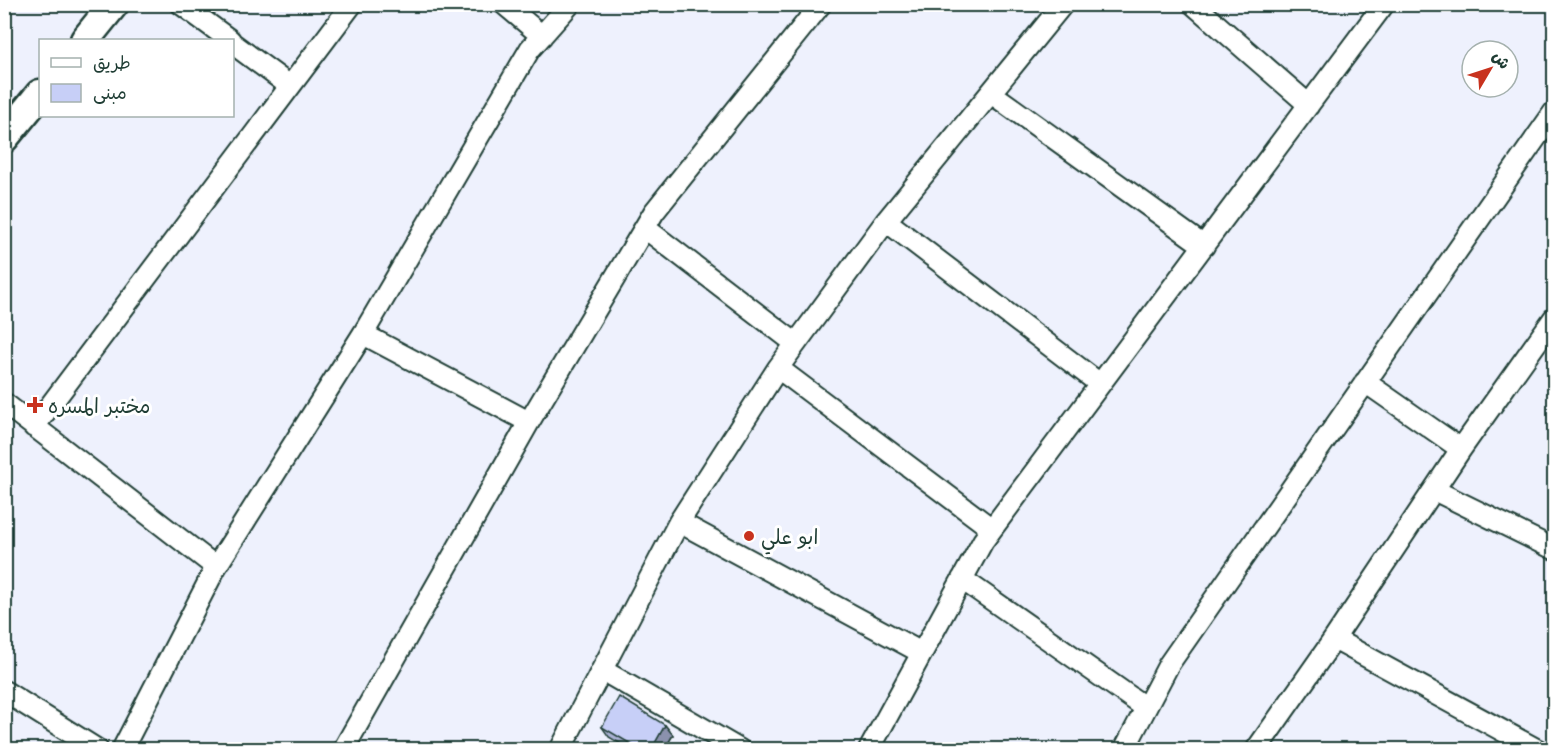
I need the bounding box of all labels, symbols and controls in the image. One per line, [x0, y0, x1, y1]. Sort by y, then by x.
legend [39, 39, 234, 117]
north arrow [1460, 39, 1520, 99]
text: ش [1488, 45, 1517, 73]
text: طريق [93, 48, 131, 75]
text: مبنى [93, 78, 127, 105]
place label: مختبر المسره [48, 390, 150, 420]
marker: مختبر المسره [26, 396, 44, 414]
place label: ابو علي [761, 521, 818, 555]
marker: ابو علي [742, 529, 756, 543]

